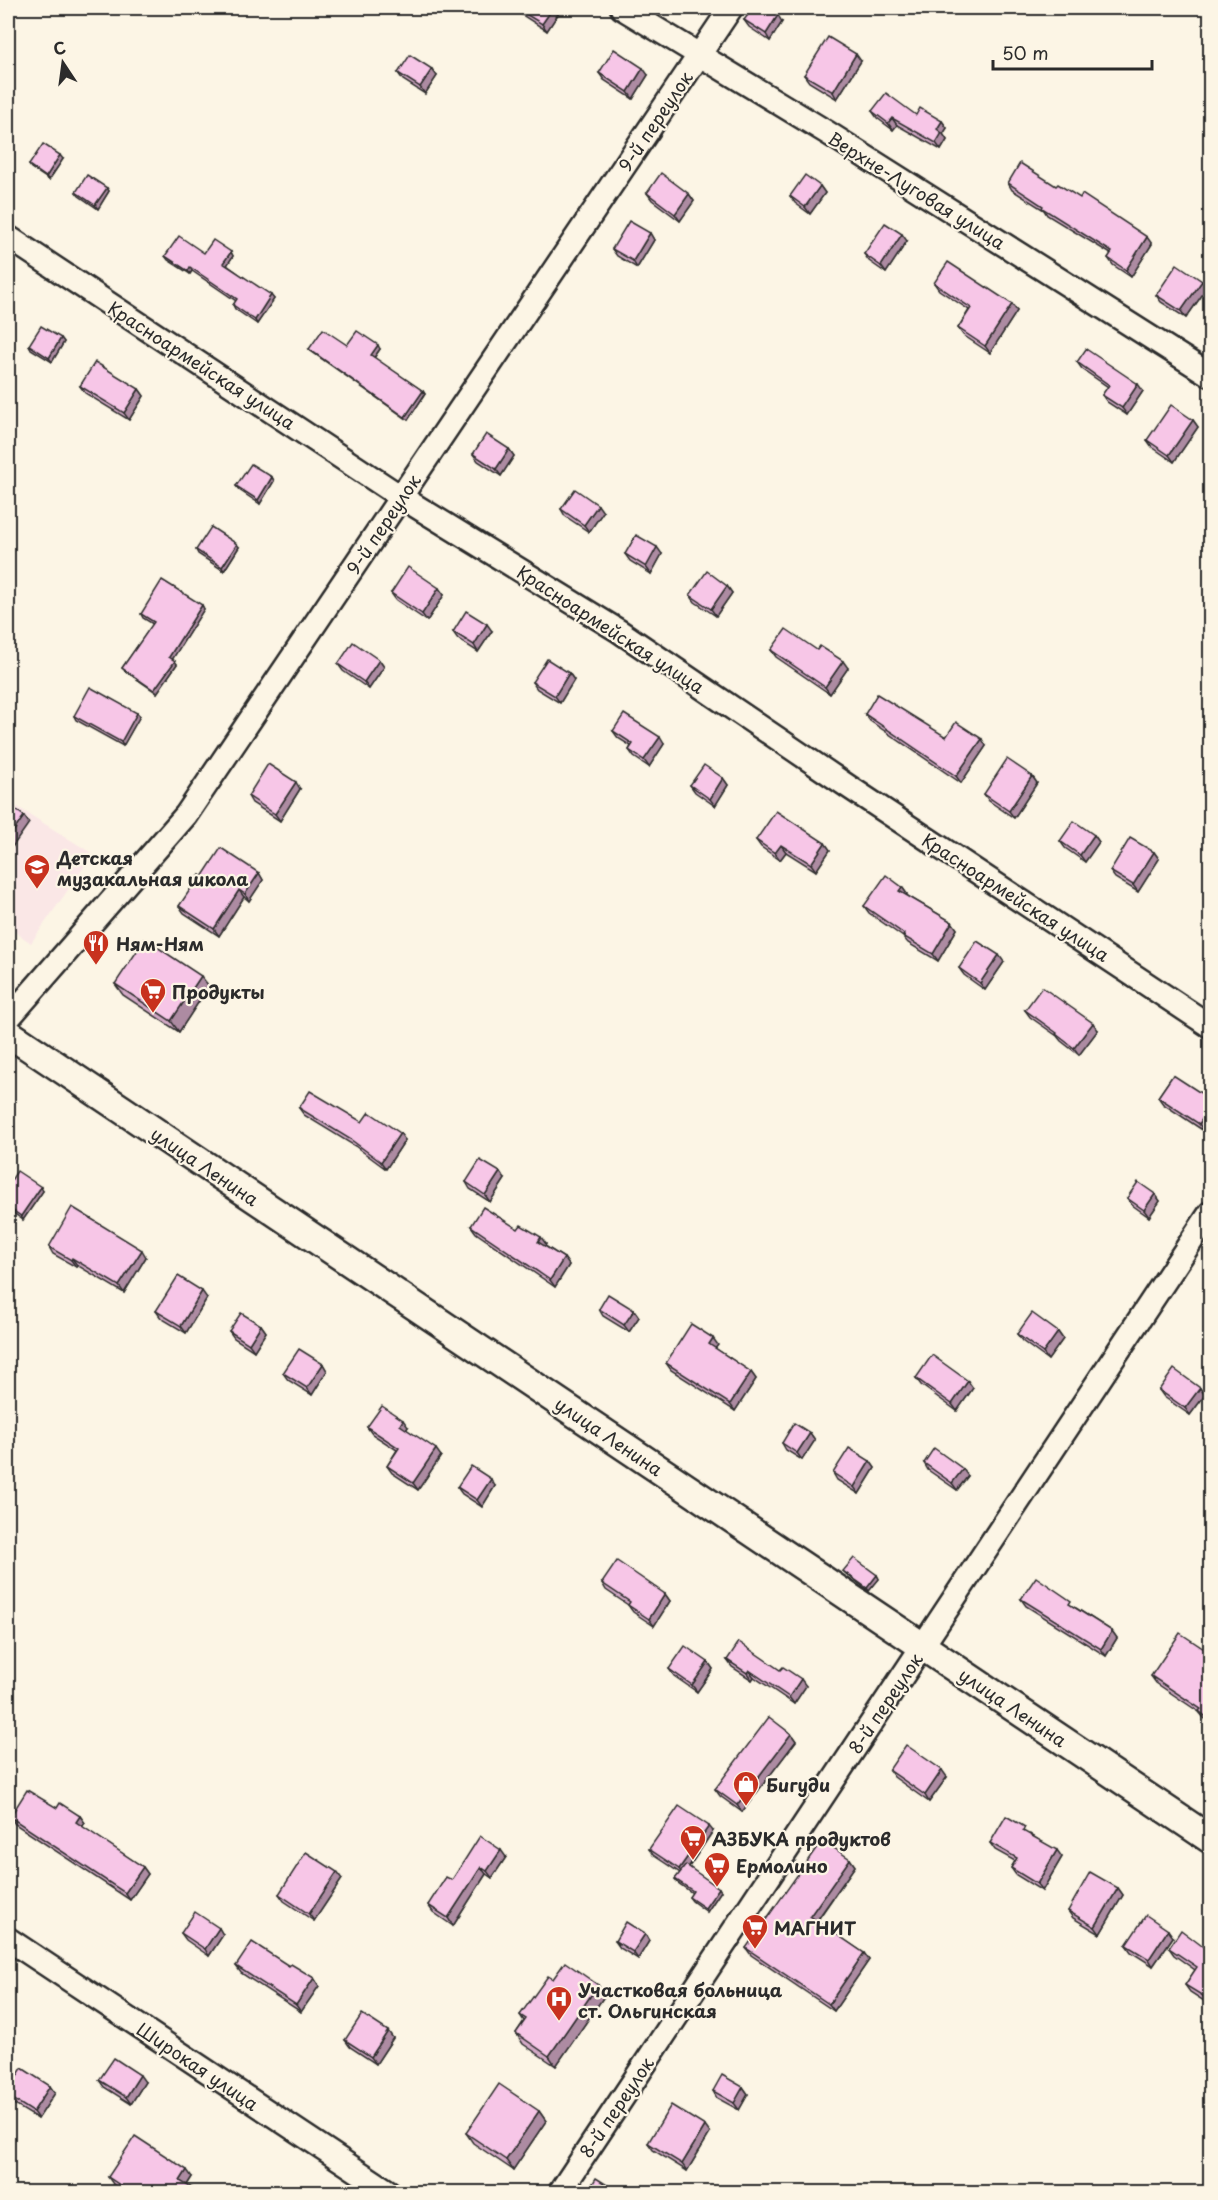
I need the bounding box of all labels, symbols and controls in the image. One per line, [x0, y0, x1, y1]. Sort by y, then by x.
north arrow [33, 33, 93, 93]
scale bar [993, 33, 1152, 71]
text: С [51, 34, 68, 60]
text: 50 m [1002, 39, 1049, 66]
street label: 9-й переулок [611, 65, 699, 177]
street label: Верхне-Луговая улица [823, 124, 1011, 256]
street label: Красноармейская улица [103, 294, 302, 436]
street label: 9-й переулок [339, 468, 427, 580]
street label: Красноармейская улица [512, 558, 711, 700]
street label: Красноармейская улица [917, 826, 1116, 968]
place label: Детская музакальная школа [56, 844, 248, 892]
school or university icon: Детская музакальная школа [22, 852, 52, 890]
restaurant icon: Ням-Ням [81, 928, 111, 966]
place label: Ням-Ням [116, 930, 204, 957]
supermarket icon: Продукты [138, 976, 168, 1014]
place label: Продукты [172, 978, 265, 1005]
street label: улица Ленина [146, 1120, 265, 1212]
street label: улица Ленина [550, 1390, 669, 1482]
street label: 8-й переулок [841, 1647, 929, 1759]
street label: улица Ленина [954, 1661, 1073, 1753]
shop icon: Бигуди [731, 1769, 761, 1807]
place label: Бигуди [766, 1771, 830, 1798]
supermarket icon: АЗБУКА продуктов [678, 1823, 708, 1861]
place label: АЗБУКА продуктов [712, 1825, 891, 1852]
supermarket icon: Ермолино [702, 1850, 732, 1888]
place label: Ермолино [736, 1852, 828, 1879]
supermarket icon: МАГНИТ [740, 1912, 770, 1950]
place label: МАГНИТ [774, 1914, 856, 1941]
place label: Участковая больница ст. Ольгинская [578, 1976, 783, 2024]
hospital icon: Участковая больница ст. Ольгинская [544, 1984, 574, 2022]
street label: Широкая улица [132, 2015, 265, 2117]
street label: 8-й переулок [572, 2051, 660, 2163]

